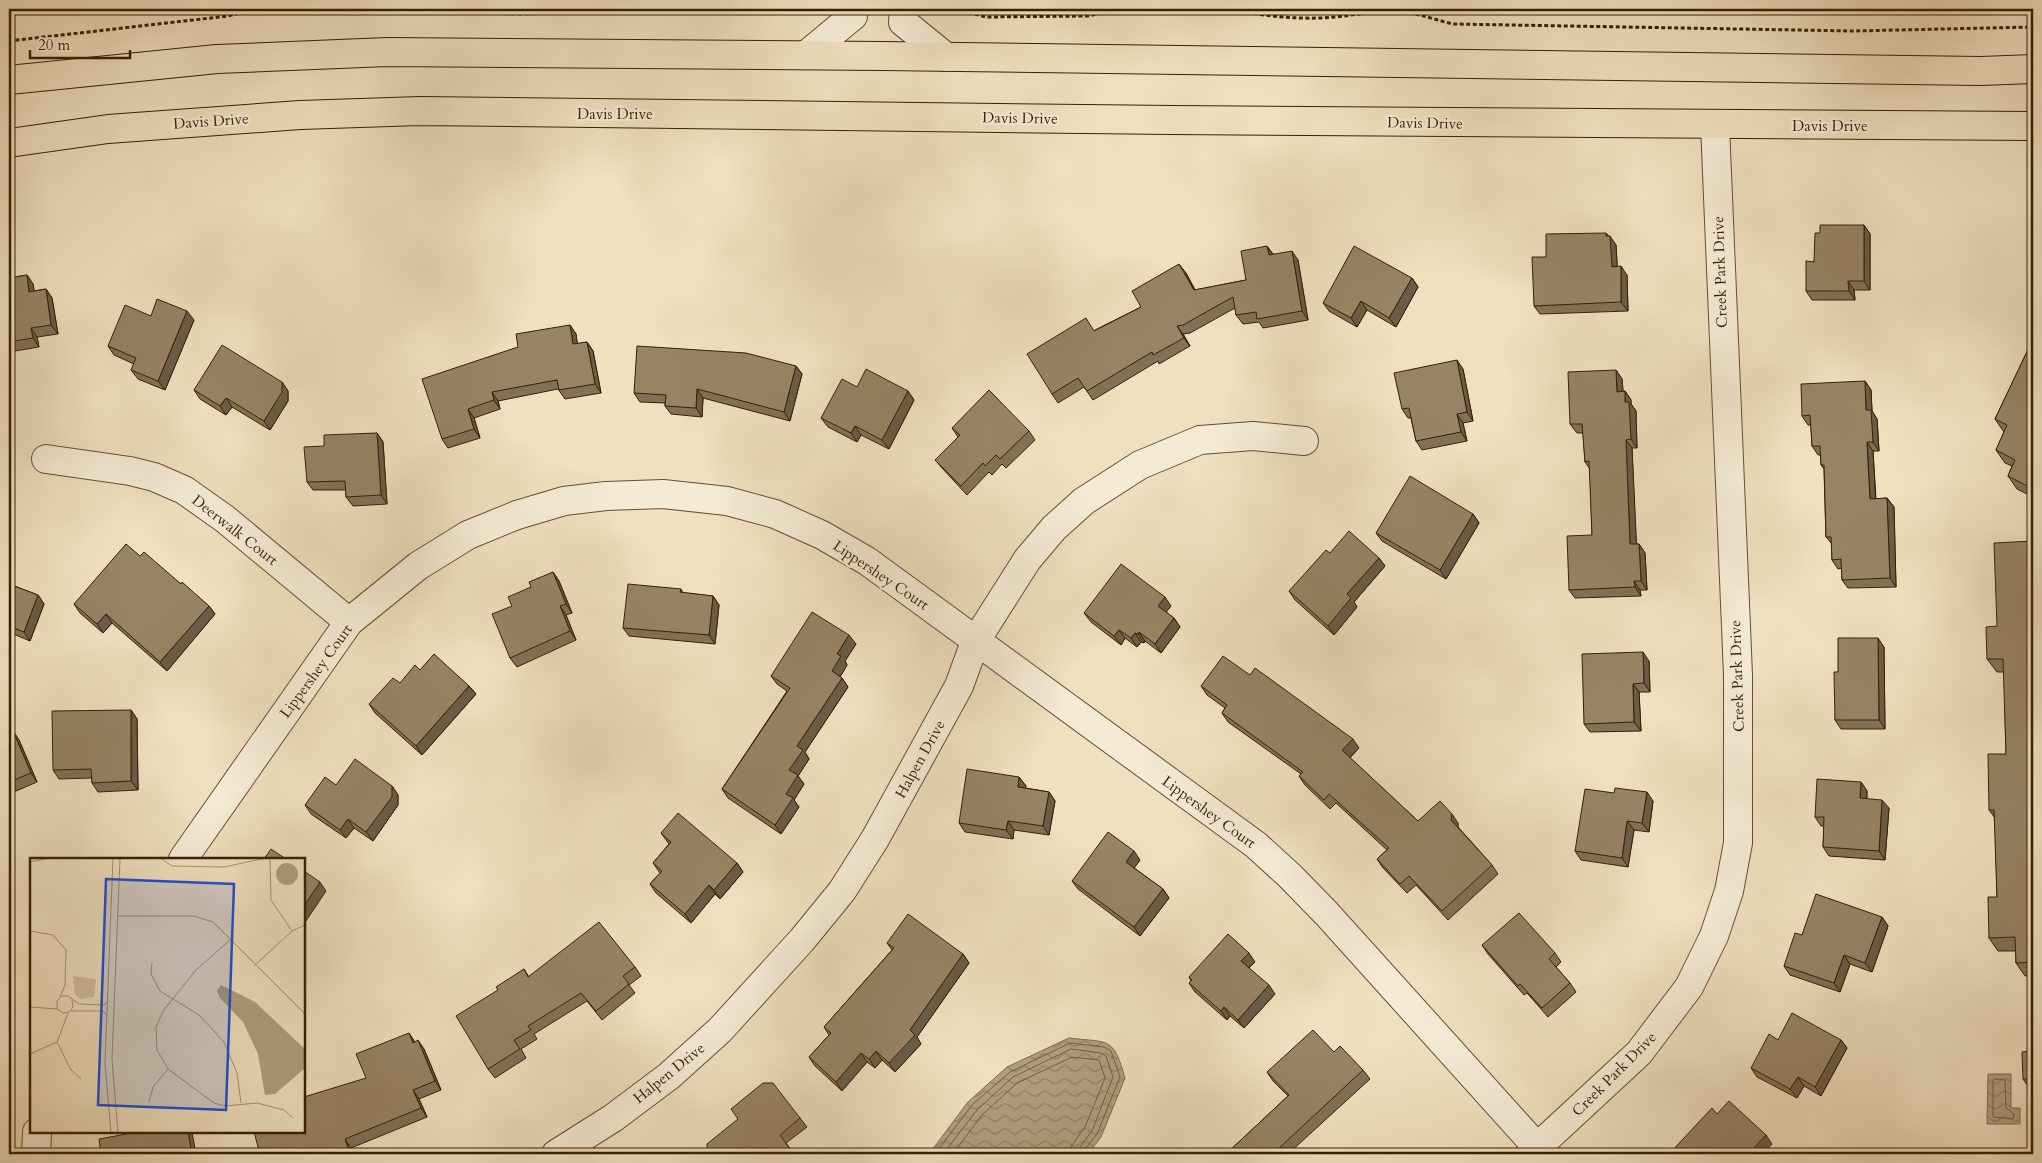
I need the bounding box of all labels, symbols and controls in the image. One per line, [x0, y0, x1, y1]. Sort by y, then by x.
scale bar [30, 28, 130, 60]
text: 20 m [38, 35, 70, 55]
street label: Davis Drive [577, 104, 653, 124]
street label: Davis Drive [982, 107, 1058, 129]
street label: Davis Drive [172, 108, 250, 134]
street label: Davis Drive [1387, 112, 1463, 134]
street label: Davis Drive [1792, 116, 1868, 136]
street label: Creek Park Drive [1708, 216, 1732, 328]
street label: Deerwalk Court [188, 490, 282, 570]
street label: Lippershey Court [829, 536, 933, 615]
street label: Lippershey Court [275, 620, 357, 722]
street label: Creek Park Drive [1725, 620, 1749, 732]
street label: Halpen Drive [890, 716, 950, 802]
street label: Lippershey Court [1158, 771, 1260, 853]
inset map [30, 858, 305, 1133]
street label: Creek Park Drive [1567, 1027, 1661, 1121]
street label: Halpen Drive [629, 1038, 709, 1108]

